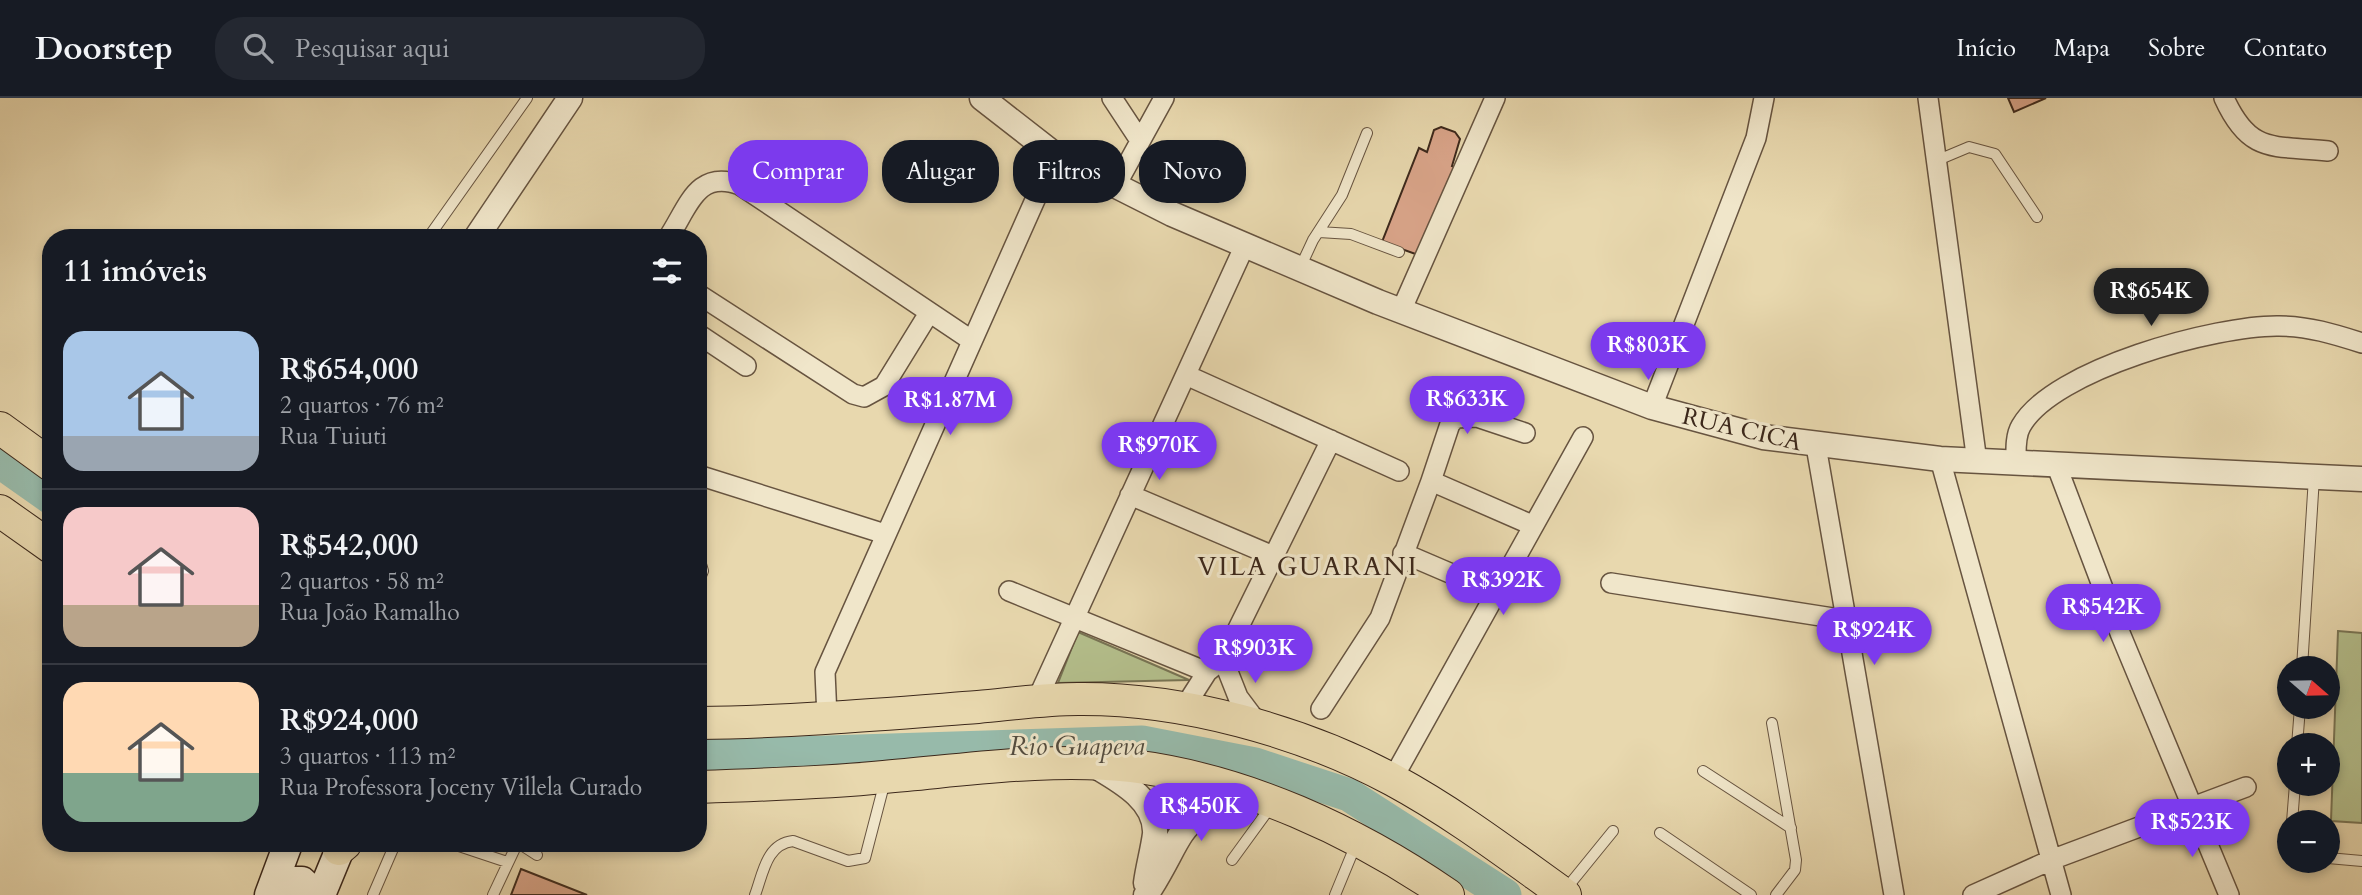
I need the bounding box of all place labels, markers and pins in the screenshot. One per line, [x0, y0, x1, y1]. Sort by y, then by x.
pin: R$654K [2094, 268, 2208, 328]
pin: R$803K [1591, 322, 1705, 382]
pin: R$633K [1410, 376, 1524, 436]
pin: R$1.87M [885, 378, 1015, 437]
pin: R$970K [1102, 422, 1216, 482]
pin: R$392K [1446, 558, 1560, 617]
pin: R$542K [2046, 584, 2160, 644]
pin: R$924K [1817, 608, 1931, 667]
pin: R$903K [1198, 626, 1312, 685]
pin: R$450K [1144, 784, 1258, 843]
pin: R$523K [2135, 800, 2249, 859]

